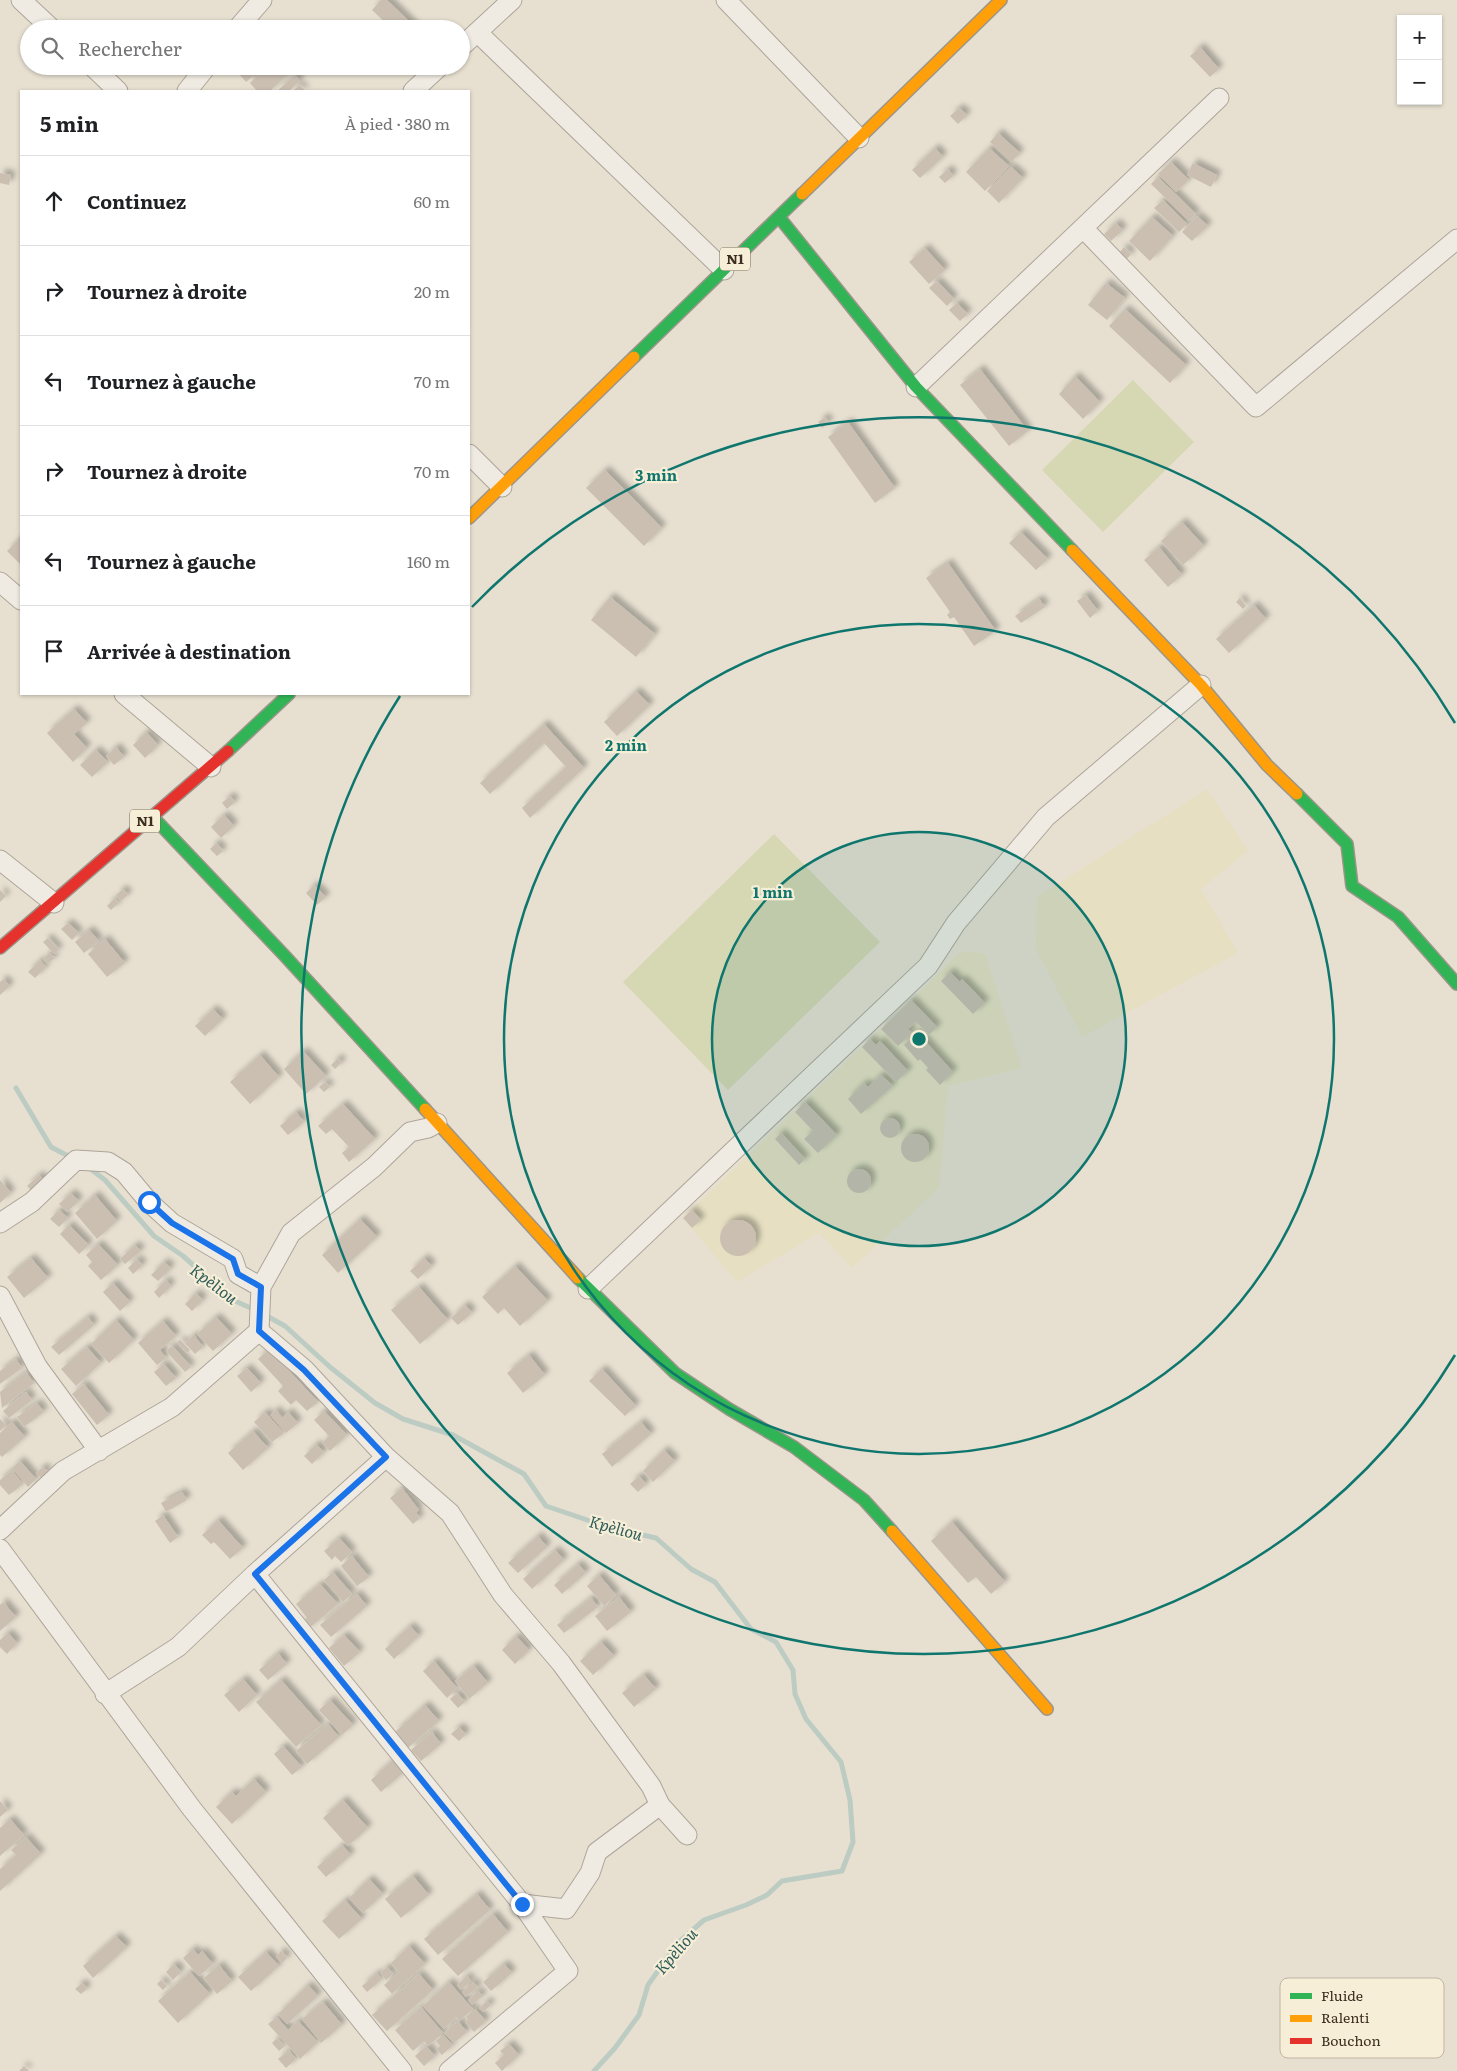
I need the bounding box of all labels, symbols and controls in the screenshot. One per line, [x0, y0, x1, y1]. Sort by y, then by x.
map controls [1397, 15, 1442, 105]
button: + [1397, 15, 1442, 60]
search box [20, 20, 470, 75]
icon: search [38, 34, 66, 62]
text: Rechercher [78, 34, 182, 62]
button: − [1397, 60, 1442, 105]
text: 5 min [40, 107, 99, 138]
text: À pied · 380 m [345, 111, 450, 135]
icon: ahead [40, 187, 68, 215]
text: Continuez [87, 187, 186, 215]
text: 60 m [413, 189, 450, 213]
road number: N1 [720, 248, 750, 270]
icon: right [40, 277, 68, 305]
text: Tournez à droite [87, 277, 247, 305]
text: 20 m [414, 279, 450, 303]
icon: left [40, 367, 68, 395]
text: Tournez à gauche [87, 367, 256, 395]
text: 70 m [414, 369, 450, 393]
icon: right [40, 457, 68, 485]
text: Tournez à droite [87, 457, 247, 485]
text: 70 m [414, 459, 450, 483]
text: 3 min [635, 463, 678, 486]
icon: left [40, 547, 68, 575]
text: Tournez à gauche [87, 547, 256, 575]
text: 160 m [407, 549, 450, 573]
icon: arrive [40, 637, 68, 665]
text: Arrivée à destination [87, 637, 291, 665]
text: 2 min [605, 733, 648, 756]
road number: N1 [130, 809, 160, 832]
text: 1 min [753, 880, 794, 903]
centre of rings [910, 1030, 928, 1048]
route start [138, 1191, 161, 1214]
water label: Kpèliou [186, 1257, 244, 1310]
water label: Kpèliou [587, 1508, 646, 1546]
route end [511, 1893, 534, 1916]
water label: Kpèliou [648, 1922, 703, 1979]
legend [1280, 1978, 1444, 2058]
text: Fluide [1321, 1985, 1363, 2005]
text: Ralenti [1321, 2007, 1370, 2027]
text: Bouchon [1321, 2030, 1381, 2050]

